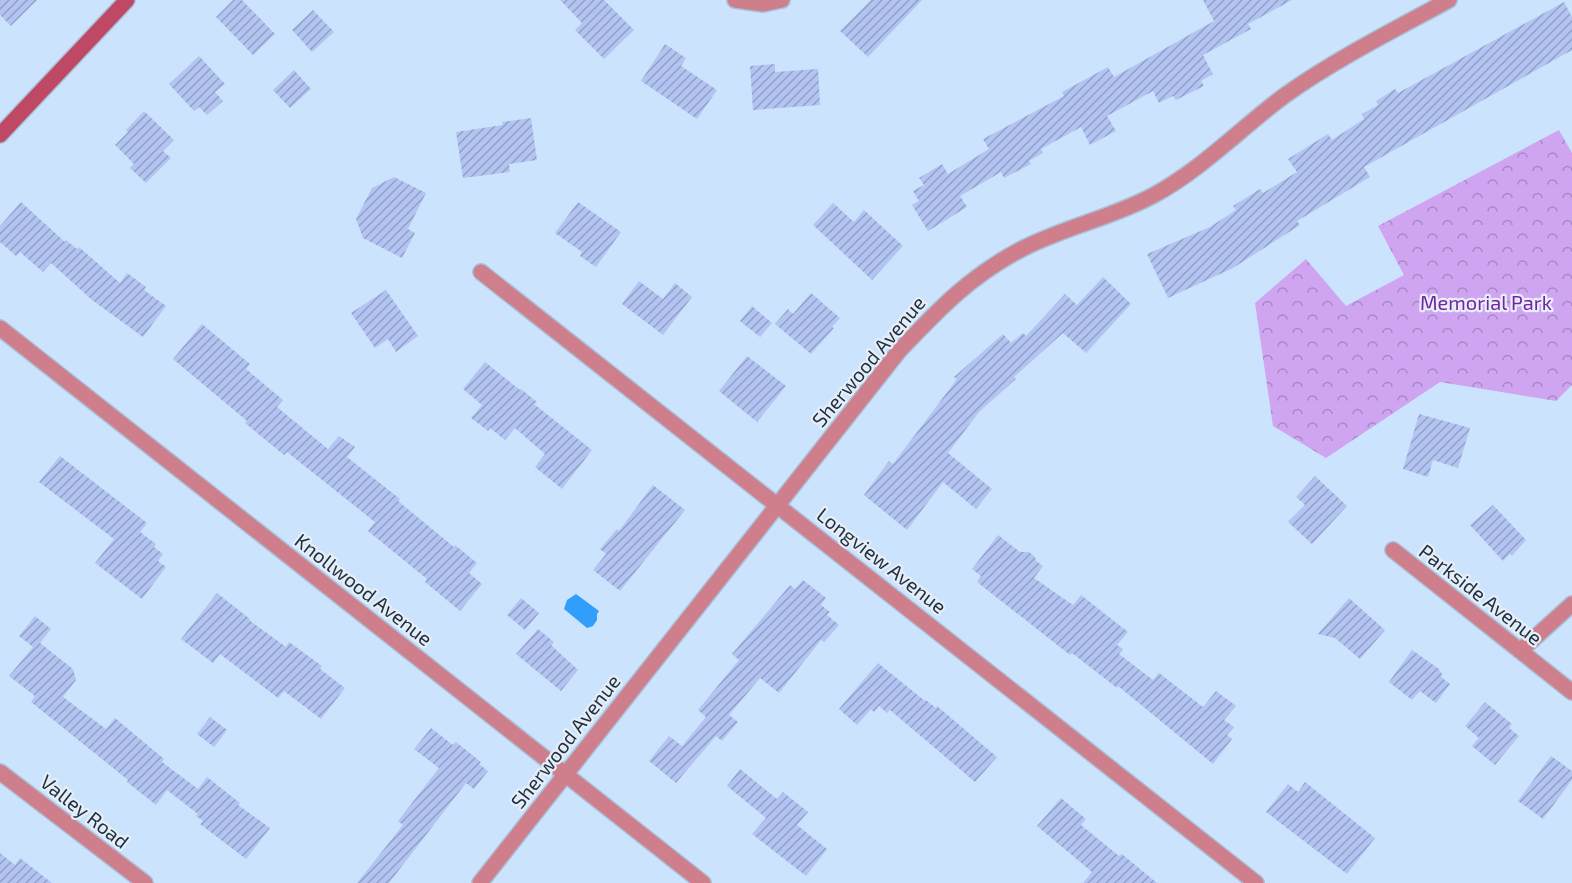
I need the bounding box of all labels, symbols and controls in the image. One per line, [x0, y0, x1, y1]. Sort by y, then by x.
park label: Memorial Park [1420, 290, 1552, 314]
street label: Sherwood Avenue [806, 291, 930, 431]
street label: Longview Avenue [812, 502, 952, 618]
street label: Knollwood Avenue [290, 528, 438, 650]
street label: Parkside Avenue [1415, 539, 1547, 649]
street label: Sherwood Avenue [505, 669, 625, 813]
street label: Valley Road [36, 769, 134, 853]

